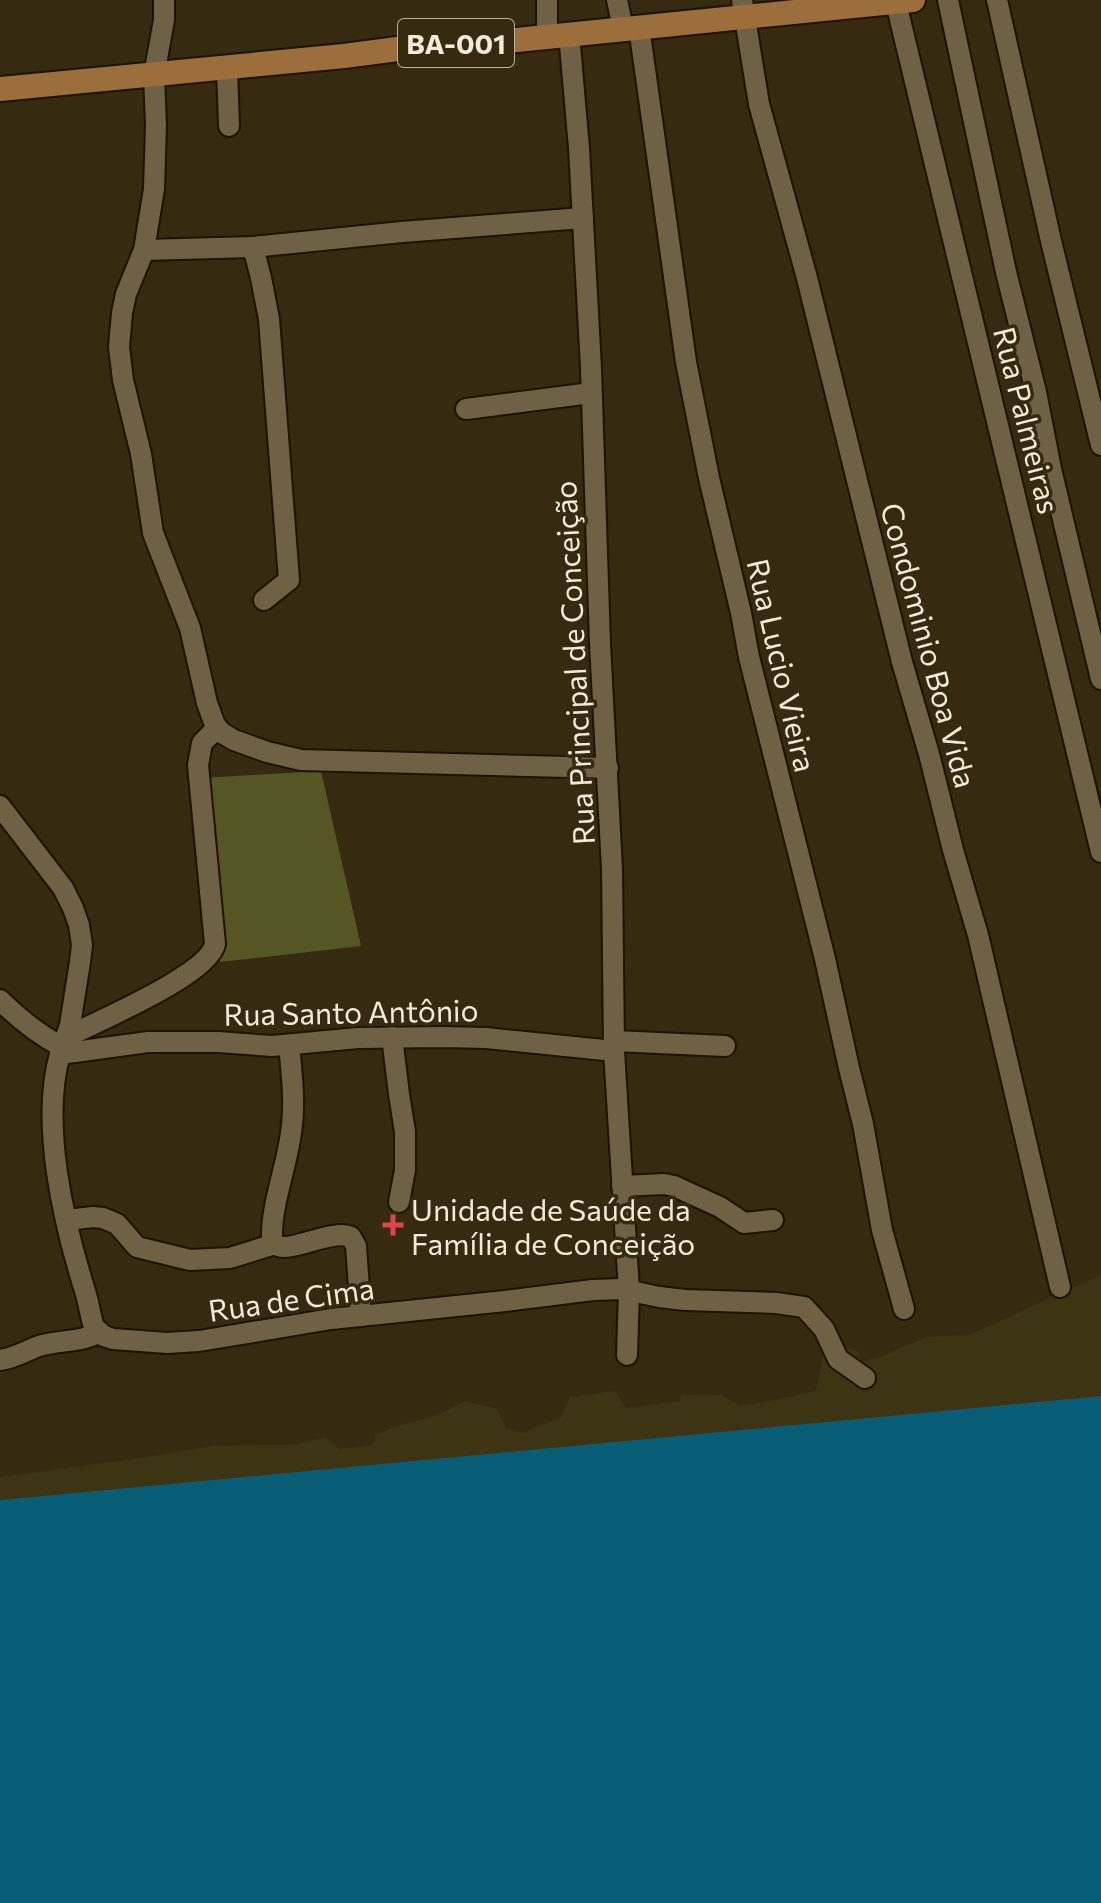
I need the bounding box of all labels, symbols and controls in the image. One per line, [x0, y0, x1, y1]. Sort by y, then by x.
road number: BA-001 [398, 19, 514, 67]
street label: Rua Palmeiras [987, 323, 1069, 517]
street label: Rua Principal de Conceição [545, 480, 601, 846]
street label: Condominio Boa Vida [874, 498, 986, 792]
street label: Rua Lucio Vieira [741, 555, 825, 775]
street label: Rua Santo Antônio [223, 990, 479, 1032]
place label: Unidade de Saúde da Família de Conceição [411, 1190, 695, 1261]
marker: Unidade de Saúde da Família de Conceição [382, 1214, 404, 1236]
street label: Rua de Cima [206, 1268, 376, 1328]

